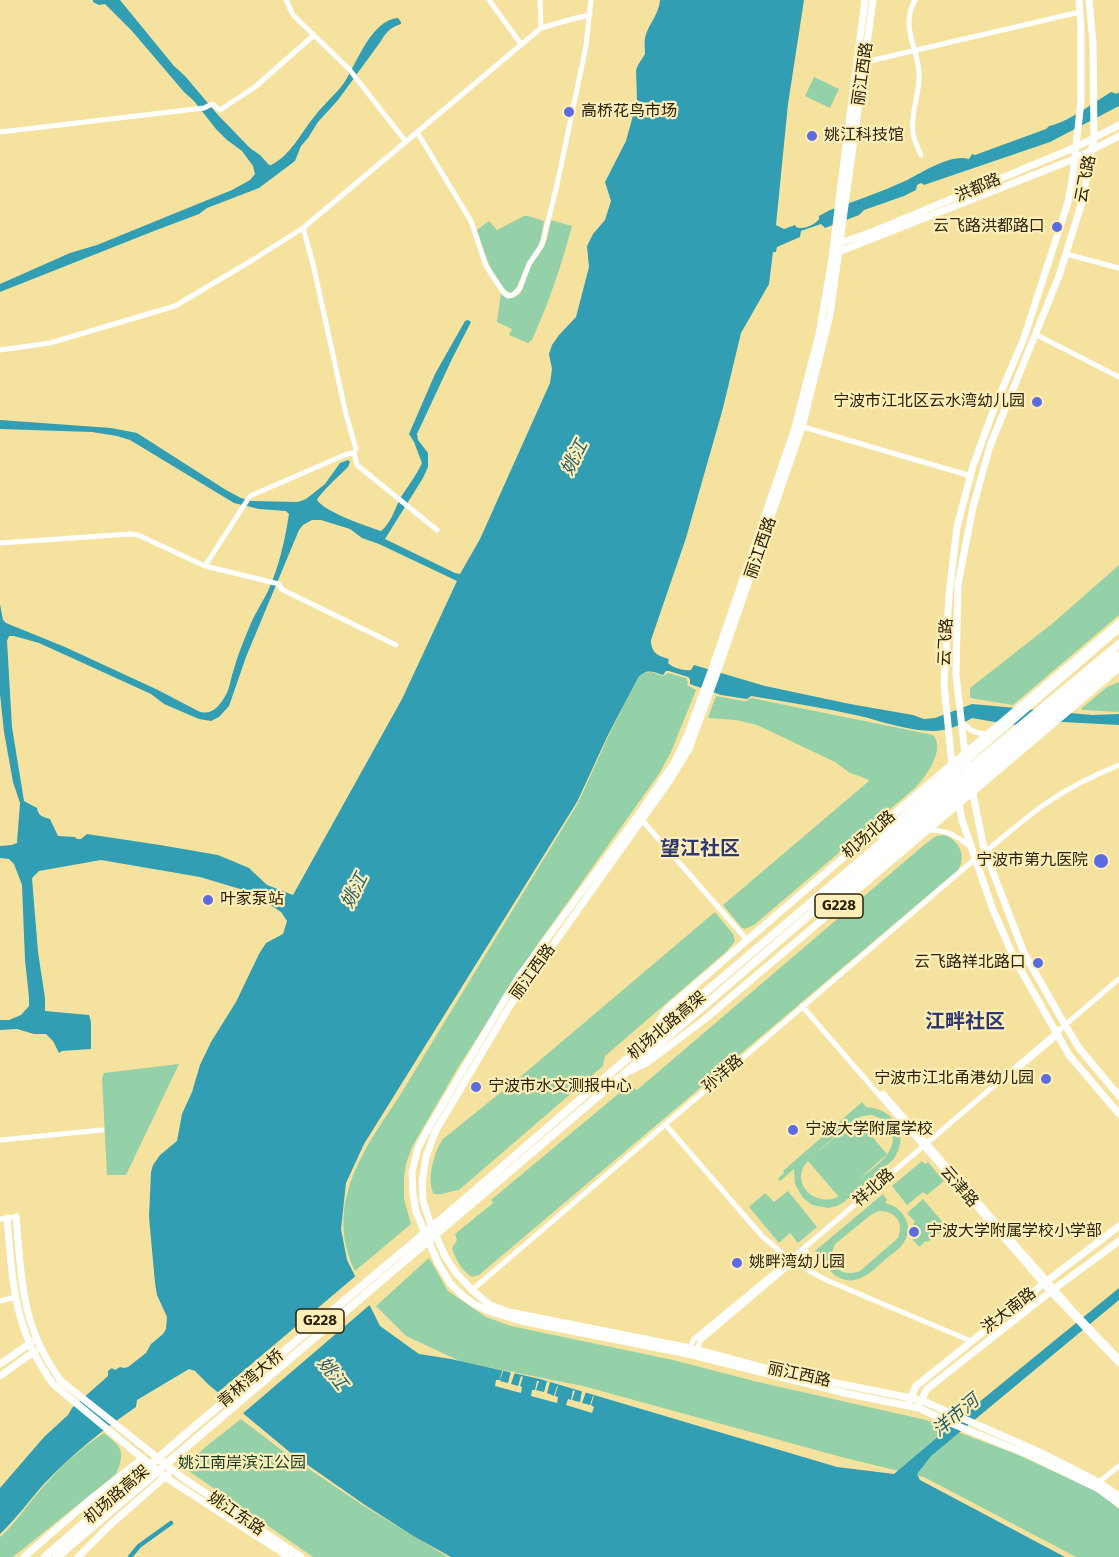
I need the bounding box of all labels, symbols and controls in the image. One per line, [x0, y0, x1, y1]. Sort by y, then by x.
street label: 丽江西路 [849, 41, 877, 107]
place label: 高桥花鸟市场 [581, 102, 677, 122]
marker: 高桥花鸟市场 [562, 105, 576, 119]
place label: 姚江科技馆 [824, 126, 904, 146]
marker: 姚江科技馆 [805, 129, 819, 143]
street label: 云飞路 [1072, 154, 1100, 204]
street label: 洪都路 [952, 170, 1004, 206]
place label: 云飞路洪都路口 [933, 217, 1045, 237]
marker: 云飞路洪都路口 [1050, 220, 1064, 234]
place label: 宁波市江北区云水湾幼儿园 [833, 392, 1025, 412]
marker: 宁波市江北区云水湾幼儿园 [1030, 395, 1044, 409]
water label: 姚江 [557, 437, 593, 479]
street label: 丽江西路 [742, 515, 780, 581]
street label: 云飞路 [935, 618, 957, 666]
street label: 机场北路 [839, 807, 899, 863]
district label: 望江社区 [660, 837, 740, 861]
place label: 宁波市第九医院 [976, 851, 1088, 871]
marker: 宁波市第九医院 [1092, 852, 1110, 870]
water label: 姚江 [337, 870, 373, 912]
place label: 叶家泵站 [220, 890, 284, 910]
marker: 叶家泵站 [201, 893, 215, 907]
road number: G228 [815, 894, 863, 918]
street label: 丽江西路 [506, 940, 560, 1004]
place label: 云飞路祥北路口 [914, 953, 1026, 973]
marker: 云飞路祥北路口 [1031, 956, 1045, 970]
street label: 机场北路高架 [624, 988, 710, 1064]
district label: 江畔社区 [925, 1010, 1005, 1034]
street label: 孙洋路 [699, 1051, 747, 1097]
place label: 宁波市江北甬港幼儿园 [874, 1069, 1034, 1089]
marker: 宁波市江北甬港幼儿园 [1039, 1072, 1053, 1086]
place label: 宁波市水文测报中心 [488, 1077, 632, 1097]
marker: 宁波市水文测报中心 [469, 1080, 483, 1094]
place label: 宁波大学附属学校 [805, 1120, 933, 1140]
marker: 宁波大学附属学校 [786, 1123, 800, 1137]
street label: 云津路 [936, 1163, 982, 1211]
street label: 祥北路 [850, 1165, 898, 1211]
place label: 宁波大学附属学校小学部 [926, 1222, 1102, 1242]
marker: 宁波大学附属学校小学部 [907, 1225, 921, 1239]
place label: 姚畔湾幼儿园 [749, 1253, 845, 1273]
marker: 姚畔湾幼儿园 [730, 1256, 744, 1270]
street label: 洪大南路 [978, 1284, 1040, 1338]
road number: G228 [296, 1309, 344, 1333]
street label: 青林湾大桥 [214, 1346, 288, 1412]
water label: 姚江 [312, 1353, 352, 1395]
street label: 丽江西路 [766, 1359, 832, 1391]
water label: 洋市河 [928, 1390, 984, 1442]
park label: 姚江南岸滨江公园 [178, 1454, 306, 1474]
street label: 机场路高架 [81, 1462, 153, 1528]
street label: 姚江东路 [204, 1488, 268, 1540]

